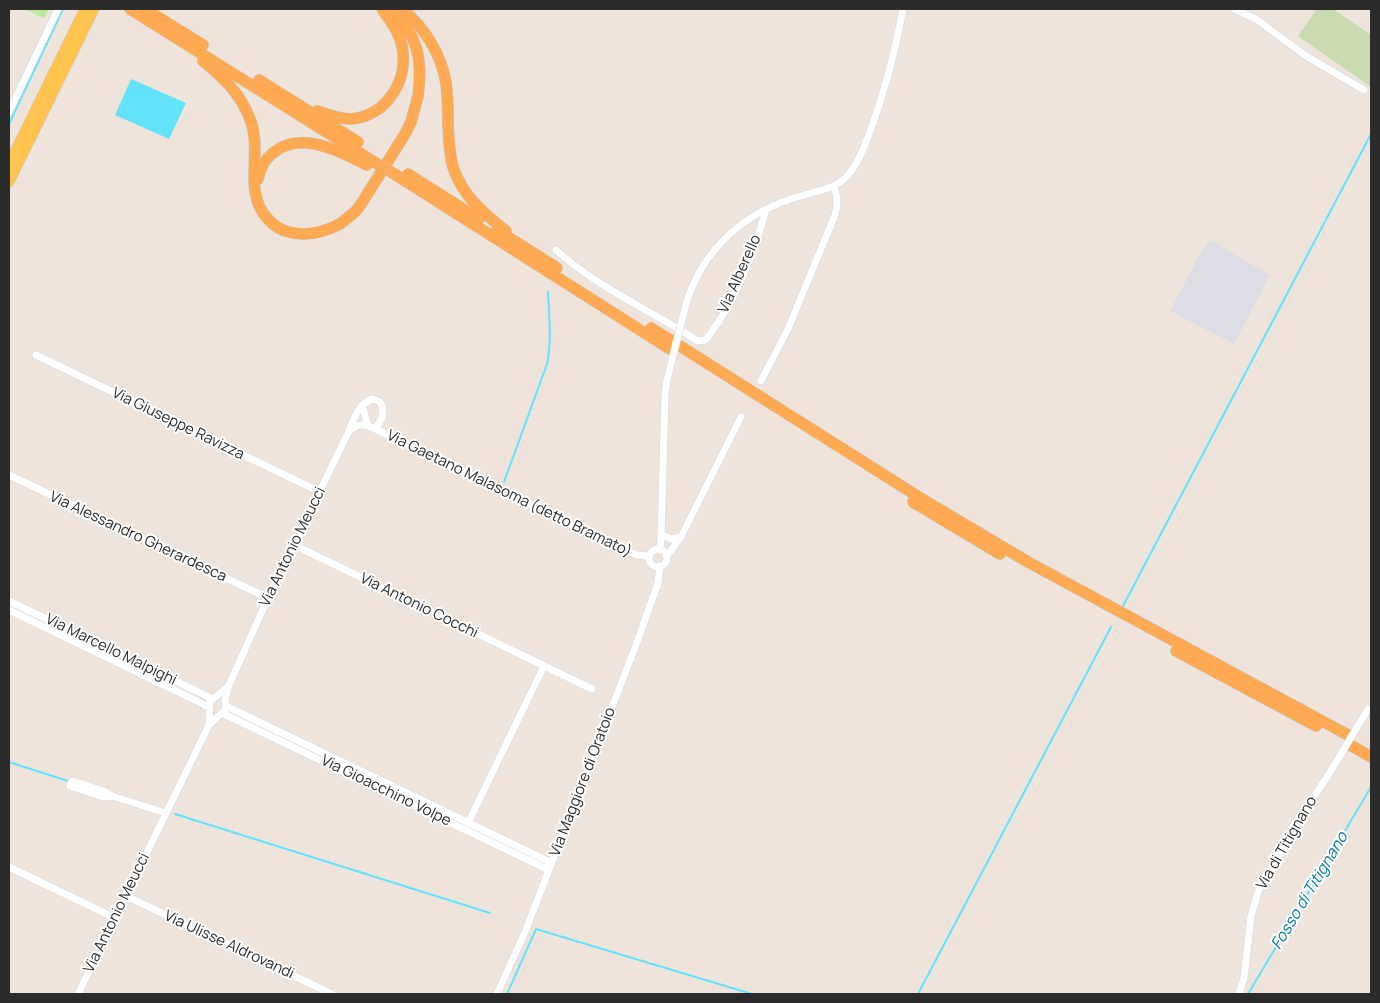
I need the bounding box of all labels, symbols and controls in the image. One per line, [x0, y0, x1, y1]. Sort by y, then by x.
street label: Via Alberello [715, 232, 765, 316]
street label: Via Giuseppe Ravizza [109, 384, 247, 464]
street label: Via Gaetano Malasoma (detto Bramato) [384, 427, 634, 561]
street label: Via Antonio Meucci [256, 484, 330, 610]
street label: Via Alessandro Gherardesca [47, 488, 229, 586]
street label: Via Antonio Cocchi [357, 570, 481, 642]
street label: Via Marcello Malpighi [43, 610, 179, 690]
street label: Via Maggiore di Oratoio [546, 705, 620, 859]
street label: Via Gioacchino Volpe [318, 752, 454, 830]
street label: Via di Titignano [1253, 793, 1321, 893]
water label: Fosso di Titignano [1267, 829, 1353, 953]
street label: Via Antonio Meucci [80, 850, 154, 976]
street label: Via Ulisse Aldrovandi [161, 907, 297, 983]

